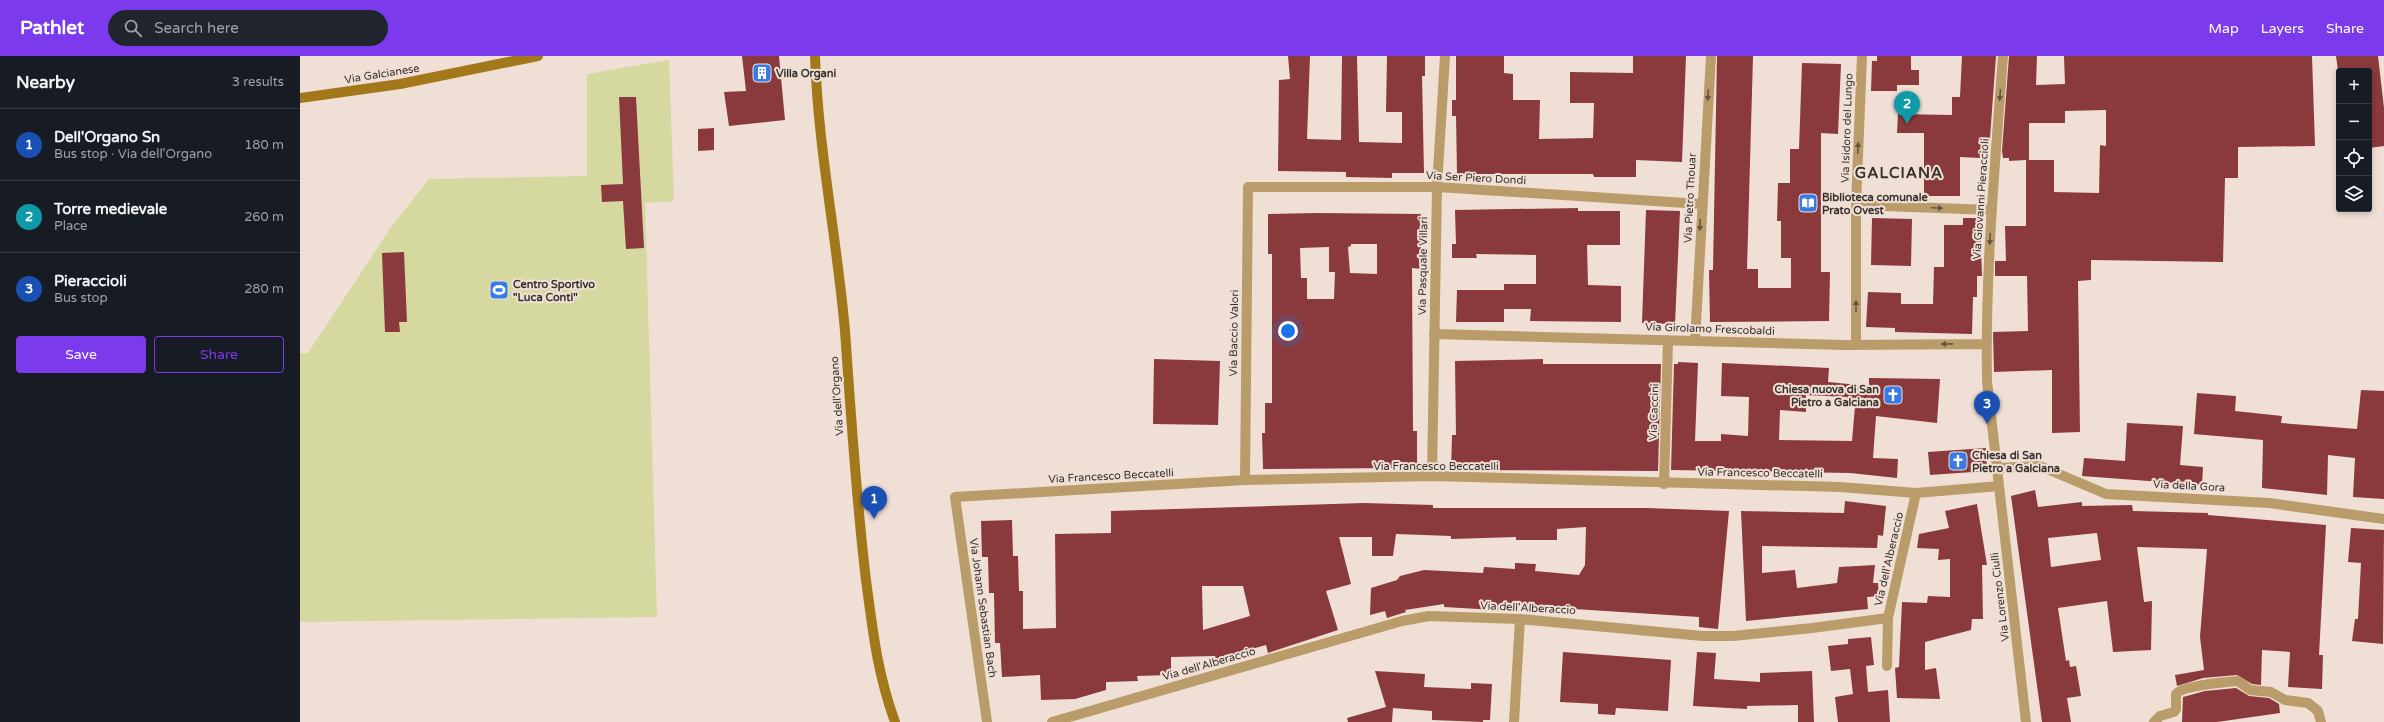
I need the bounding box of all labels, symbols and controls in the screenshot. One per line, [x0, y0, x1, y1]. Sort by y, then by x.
search box [108, 10, 388, 46]
text: Pathlet [20, 17, 84, 39]
icon: search [122, 17, 144, 39]
text: Search here [154, 19, 239, 37]
text: Map [2209, 20, 2239, 37]
text: Layers [2261, 20, 2304, 37]
text: Share [2326, 20, 2364, 37]
street label: Via Galcianese [344, 62, 420, 86]
building icon: Villa Organi [751, 62, 773, 84]
place label: Villa Organi [776, 67, 836, 81]
map controls [2336, 68, 2372, 212]
button: + [2336, 68, 2372, 104]
text: Nearby [16, 72, 75, 93]
street label: Via Isidoro del Lungo [1839, 73, 1855, 183]
text: 3 results [232, 74, 284, 90]
one-way arrow [1705, 89, 1712, 101]
one-way arrow [1997, 89, 2004, 101]
pin: 2 [1894, 91, 1920, 124]
button: − [2336, 104, 2372, 140]
text: Dell'Organo Sn [54, 128, 160, 146]
text: 1 [25, 137, 33, 153]
text: 180 m [244, 137, 284, 153]
street label: Via Giovanni Pieraccioli [1970, 138, 1992, 260]
button: locate [2336, 140, 2372, 176]
one-way arrow [1855, 142, 1862, 154]
text: Bus stop · Via dell'Organo [54, 146, 212, 162]
street label: Via Pietro Thouar [1681, 152, 1699, 244]
district label: GALCIANA [1855, 164, 1943, 182]
street label: Via Ser Piero Dondi [1426, 169, 1526, 187]
button: layers [2336, 176, 2372, 212]
place label: Biblioteca comunale Prato Ovest [1822, 191, 1928, 217]
library icon: Biblioteca comunale Prato Ovest [1797, 192, 1819, 214]
text: Torre medievale [54, 200, 167, 218]
one-way arrow [1931, 205, 1944, 211]
text: 2 [25, 209, 33, 225]
text: 260 m [244, 209, 284, 225]
street label: Via Pasquale Villari [1416, 217, 1430, 315]
text: Place [54, 218, 87, 234]
one-way arrow [1697, 219, 1704, 231]
one-way arrow [1987, 233, 1994, 245]
text: Pieraccioli [54, 272, 127, 290]
place label: Centro Sportivo "Luca Conti" [513, 278, 595, 304]
sports icon: Centro Sportivo "Luca Conti" [488, 279, 510, 301]
text: 3 [25, 281, 33, 297]
text: 280 m [244, 281, 284, 297]
text: Bus stop [54, 290, 108, 306]
street label: Via Baccio Valori [1227, 290, 1241, 376]
one-way arrow [1853, 299, 1859, 312]
street label: Via Girolamo Frescobaldi [1645, 320, 1775, 338]
your location [1278, 321, 1298, 341]
button: Save [16, 336, 146, 373]
button: Share [154, 336, 284, 373]
one-way arrow [1940, 341, 1953, 347]
street label: Via dell'Organo [828, 355, 846, 436]
street label: Via Caccini [1647, 383, 1661, 441]
place label: Chiesa nuova di San Pietro a Galciana [1774, 383, 1879, 409]
church icon: Chiesa nuova di San Pietro a Galciana [1882, 384, 1904, 406]
pin: 3 [1974, 391, 2000, 424]
place label: Chiesa di San Pietro a Galciana [1972, 449, 2060, 475]
church icon: Chiesa di San Pietro a Galciana [1947, 450, 1969, 472]
street label: Via Francesco Beccatelli [1373, 460, 1499, 473]
street label: Via Francesco Beccatelli [1697, 465, 1823, 481]
street label: Via Francesco Beccatelli [1048, 466, 1174, 486]
street label: Via della Gora [2153, 478, 2225, 494]
pin: 1 [861, 486, 887, 519]
street label: Via dell'Alberaccio [1872, 510, 1906, 607]
street label: Via Johann Sebastian Bach [967, 537, 999, 679]
street label: Via Lorenzo Ciulli [1988, 552, 2012, 642]
street label: Via dell'Alberaccio [1480, 599, 1577, 617]
street label: Via dell'Alberaccio [1161, 644, 1257, 683]

